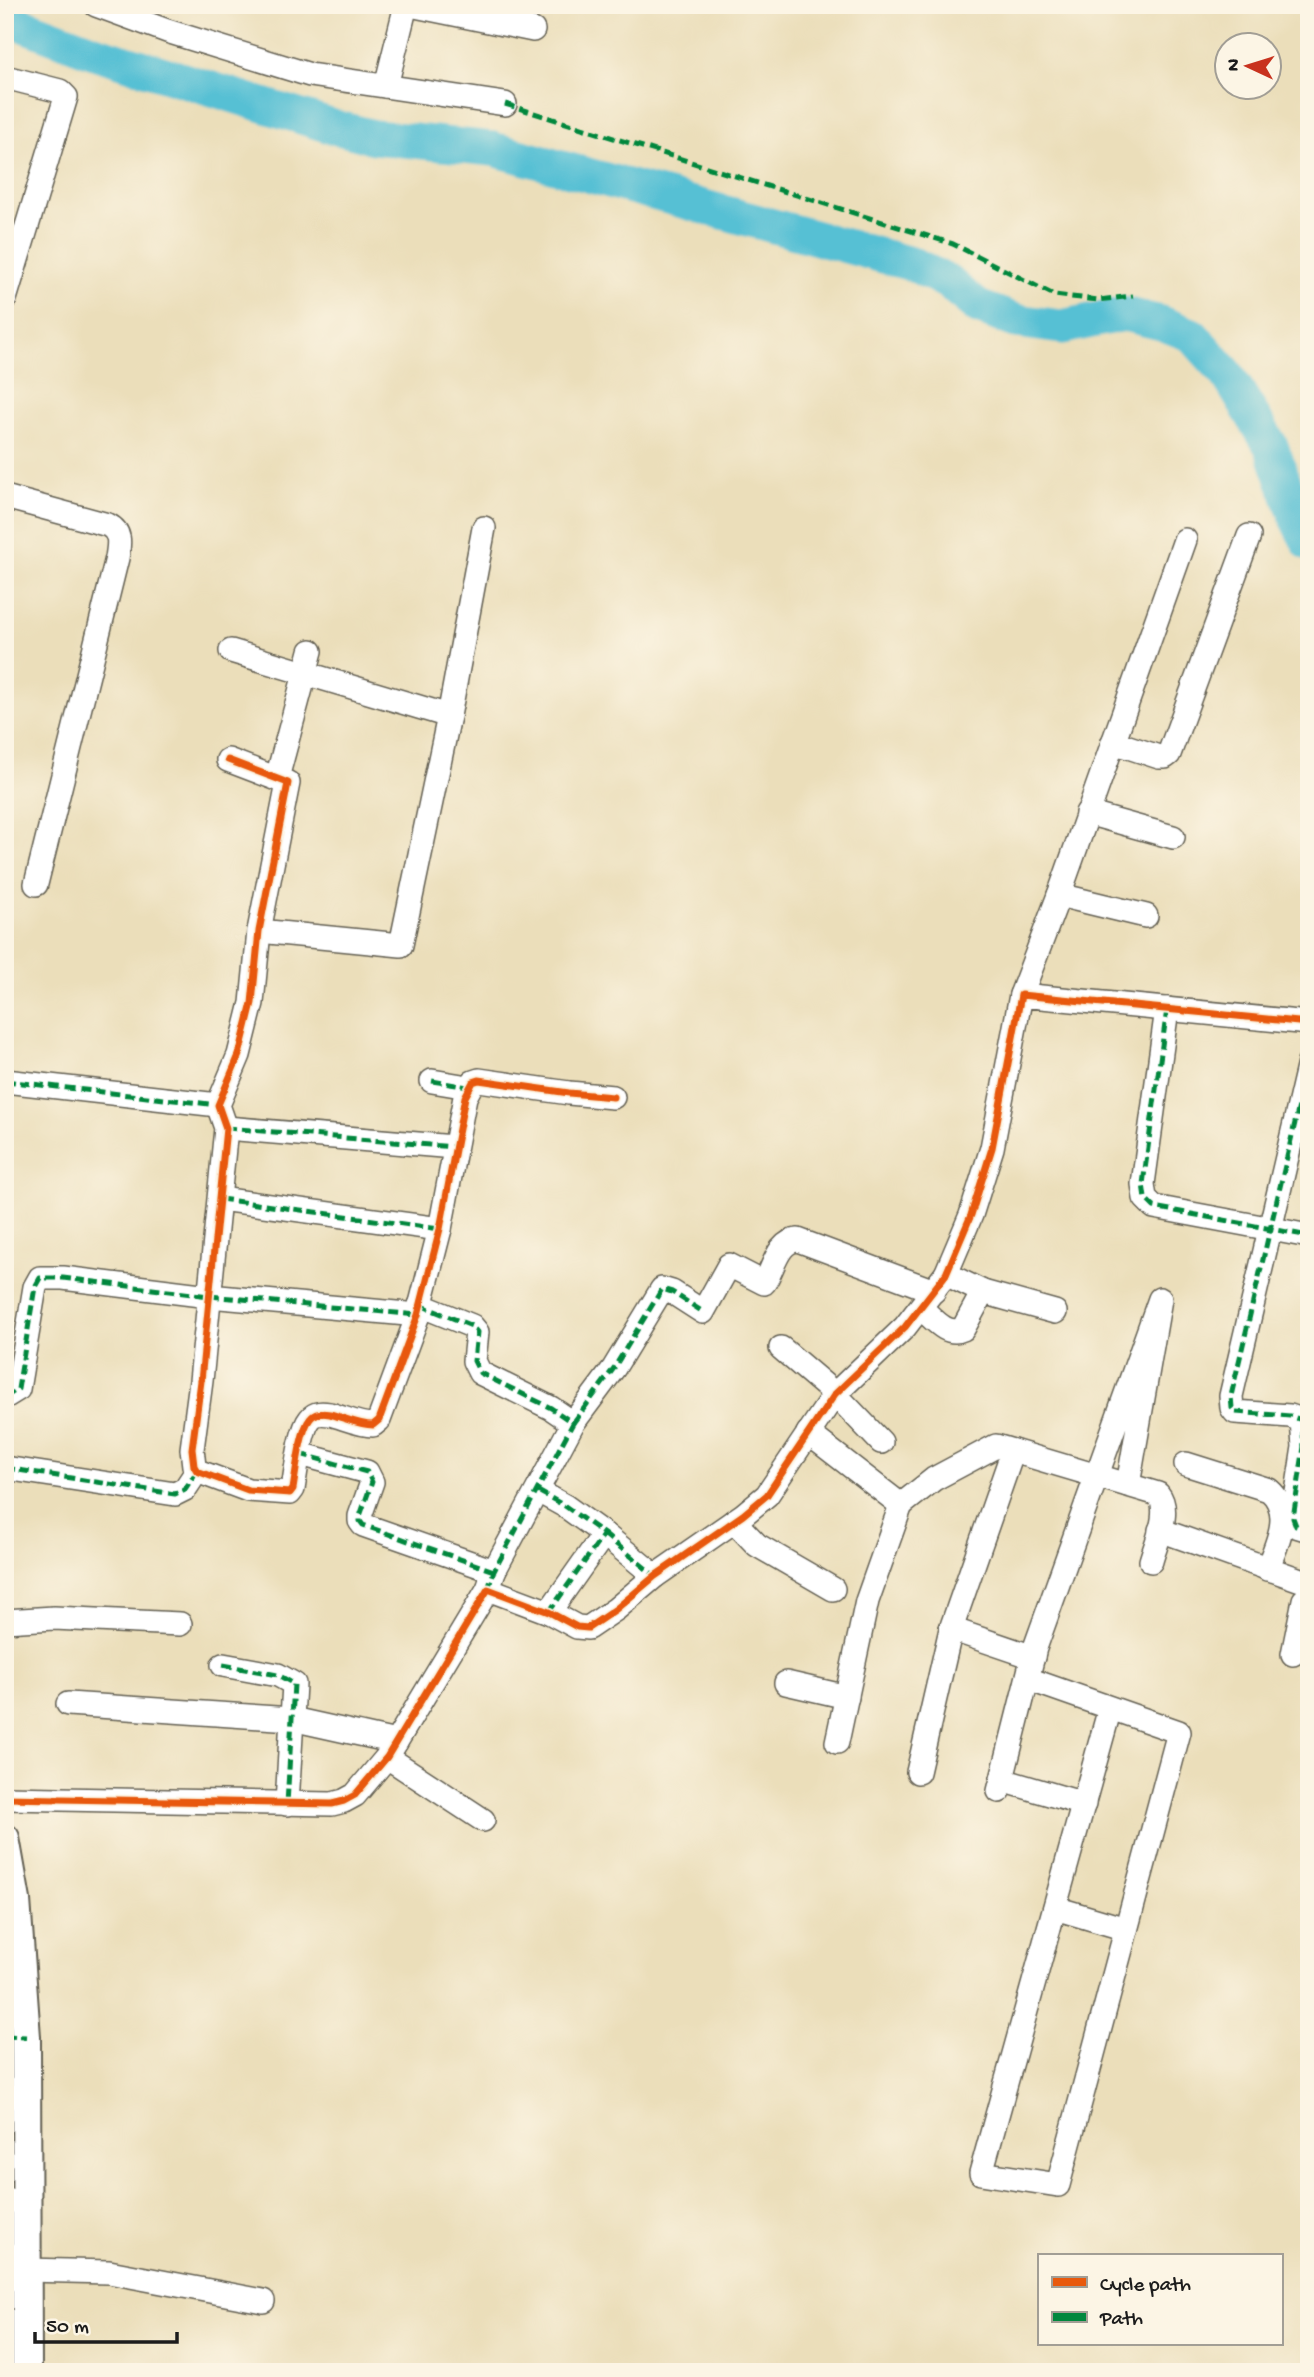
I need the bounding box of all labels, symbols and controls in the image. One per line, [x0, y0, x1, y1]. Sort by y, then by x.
north arrow [1212, 32, 1282, 102]
text: N [1223, 58, 1246, 72]
legend [1038, 2254, 1282, 2346]
text: Cycle path [1100, 2274, 1191, 2299]
scale bar [35, 2300, 177, 2344]
text: Path [1099, 2308, 1143, 2333]
text: 50 m [46, 2316, 89, 2341]

